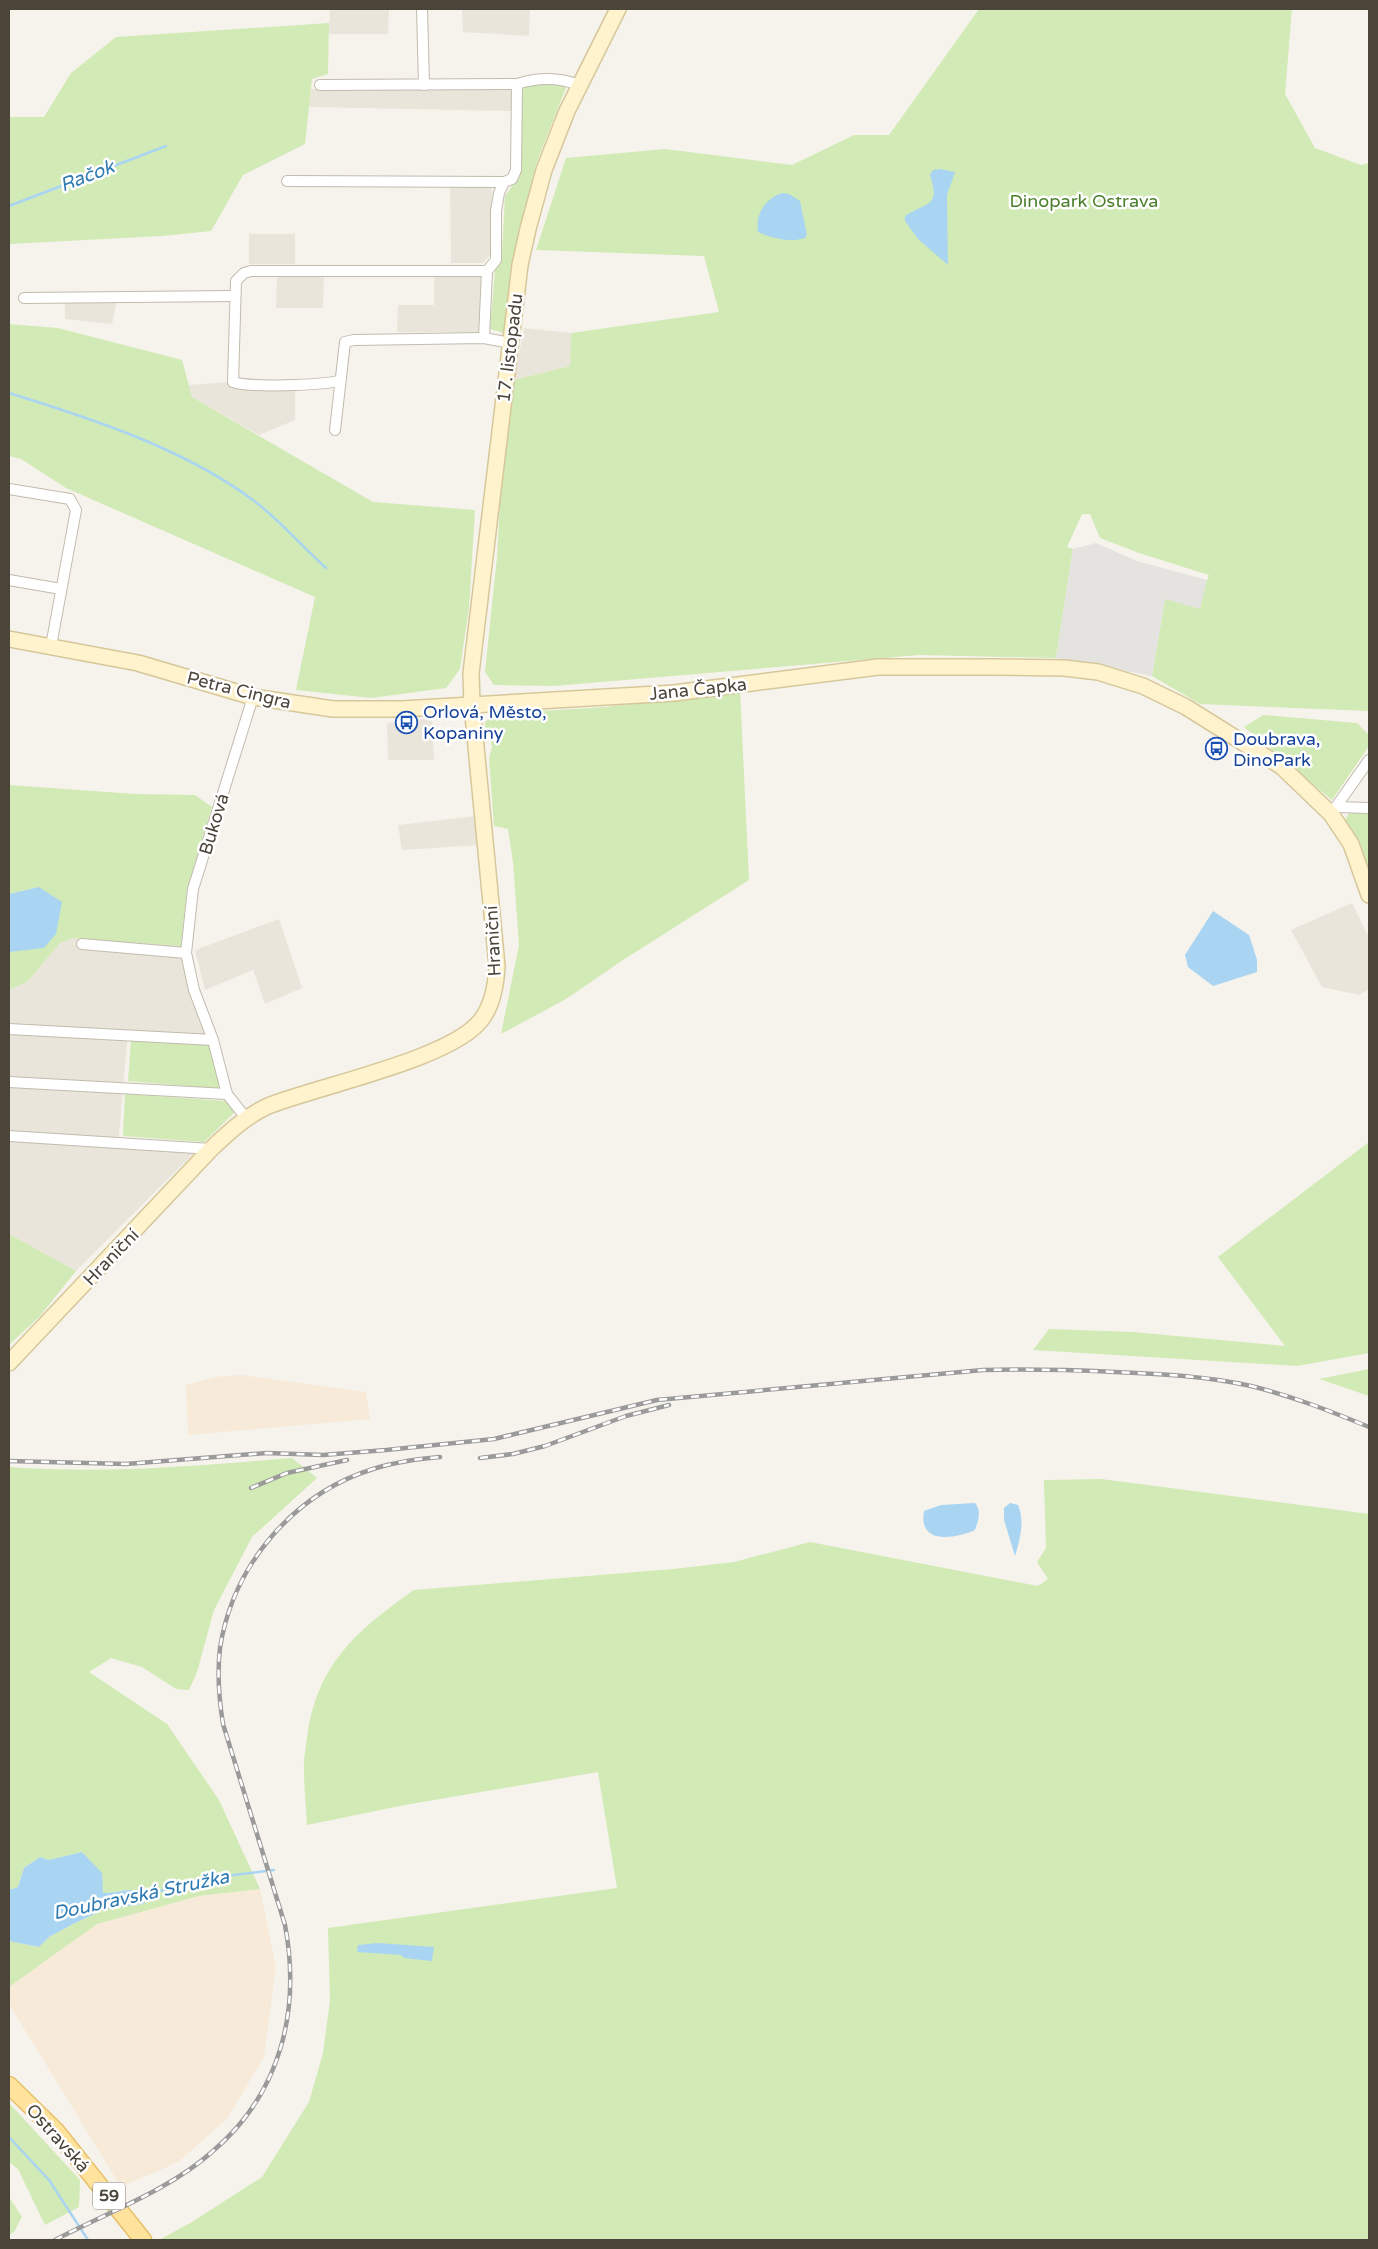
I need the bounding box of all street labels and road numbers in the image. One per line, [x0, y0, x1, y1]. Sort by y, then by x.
street label: 17. listopadu [492, 292, 528, 404]
street label: Petra Cingra [184, 666, 294, 714]
street label: Jana Čapka [648, 673, 748, 705]
street label: Buková [194, 791, 234, 857]
street label: Hraniční [480, 905, 506, 977]
street label: Hraniční [78, 1223, 144, 1290]
street label: Ostravská [21, 2099, 95, 2177]
road number: 59 [93, 2182, 125, 2210]

